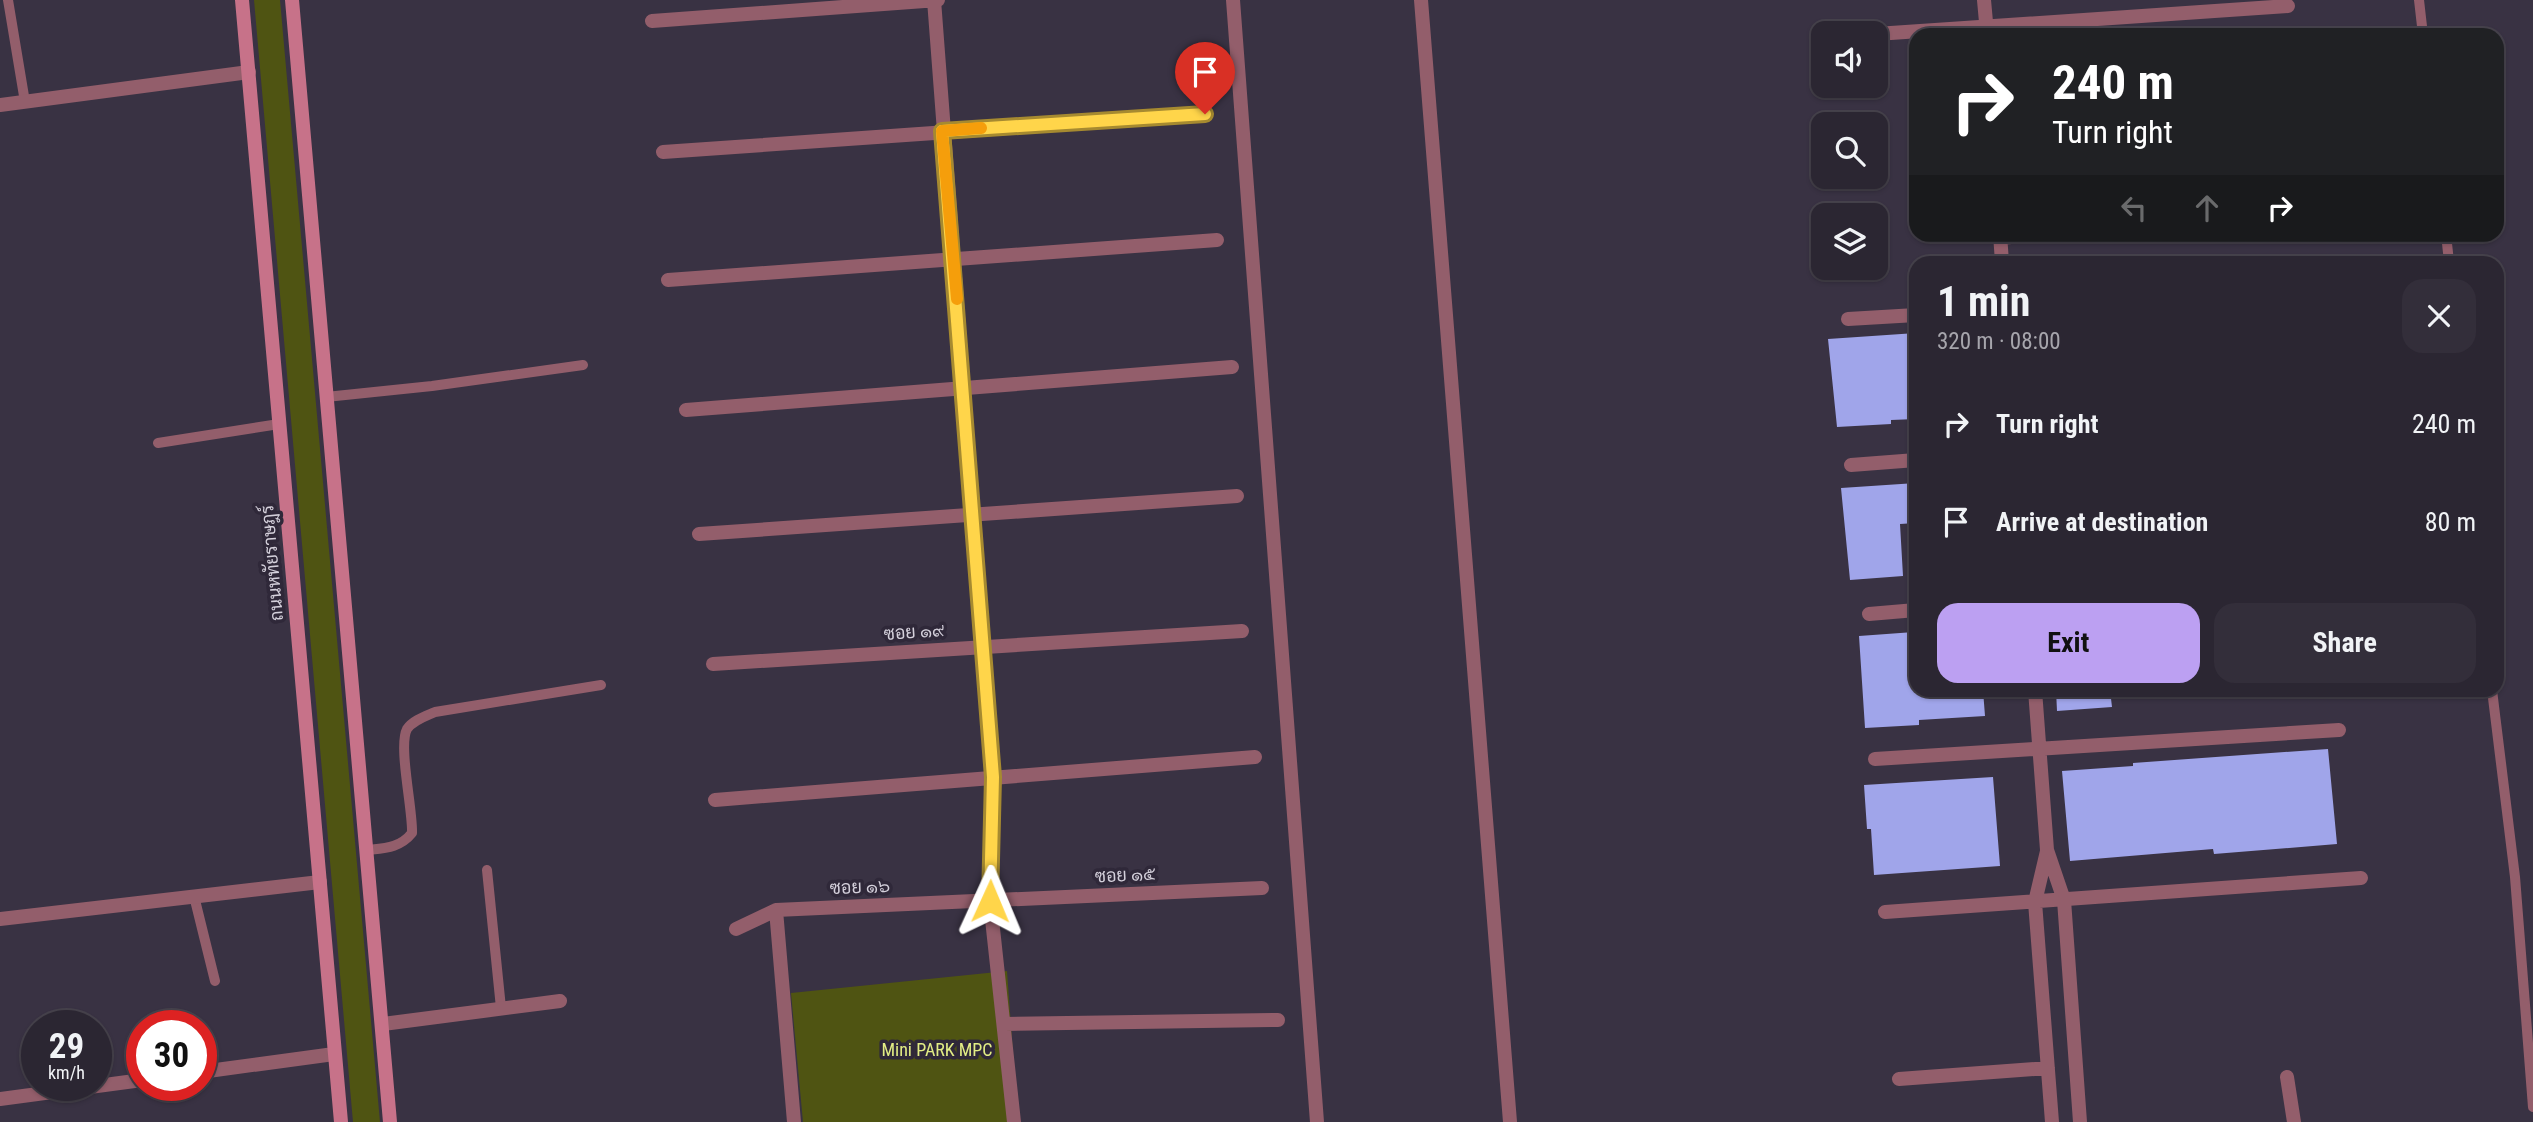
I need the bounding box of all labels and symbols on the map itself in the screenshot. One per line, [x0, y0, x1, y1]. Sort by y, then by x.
pin [1175, 42, 1235, 114]
street label: ถนนหทัยราษฎร์ [254, 504, 289, 622]
street label: ซอย ๑๙ [883, 619, 945, 644]
street label: ซอย ๑๕ [1094, 862, 1157, 887]
position arrow [953, 864, 1027, 938]
street label: ซอย ๑๖ [829, 875, 891, 898]
speed limit sign: 30 [126, 1010, 217, 1101]
park label: Mini PARK MPC [881, 1039, 993, 1060]

